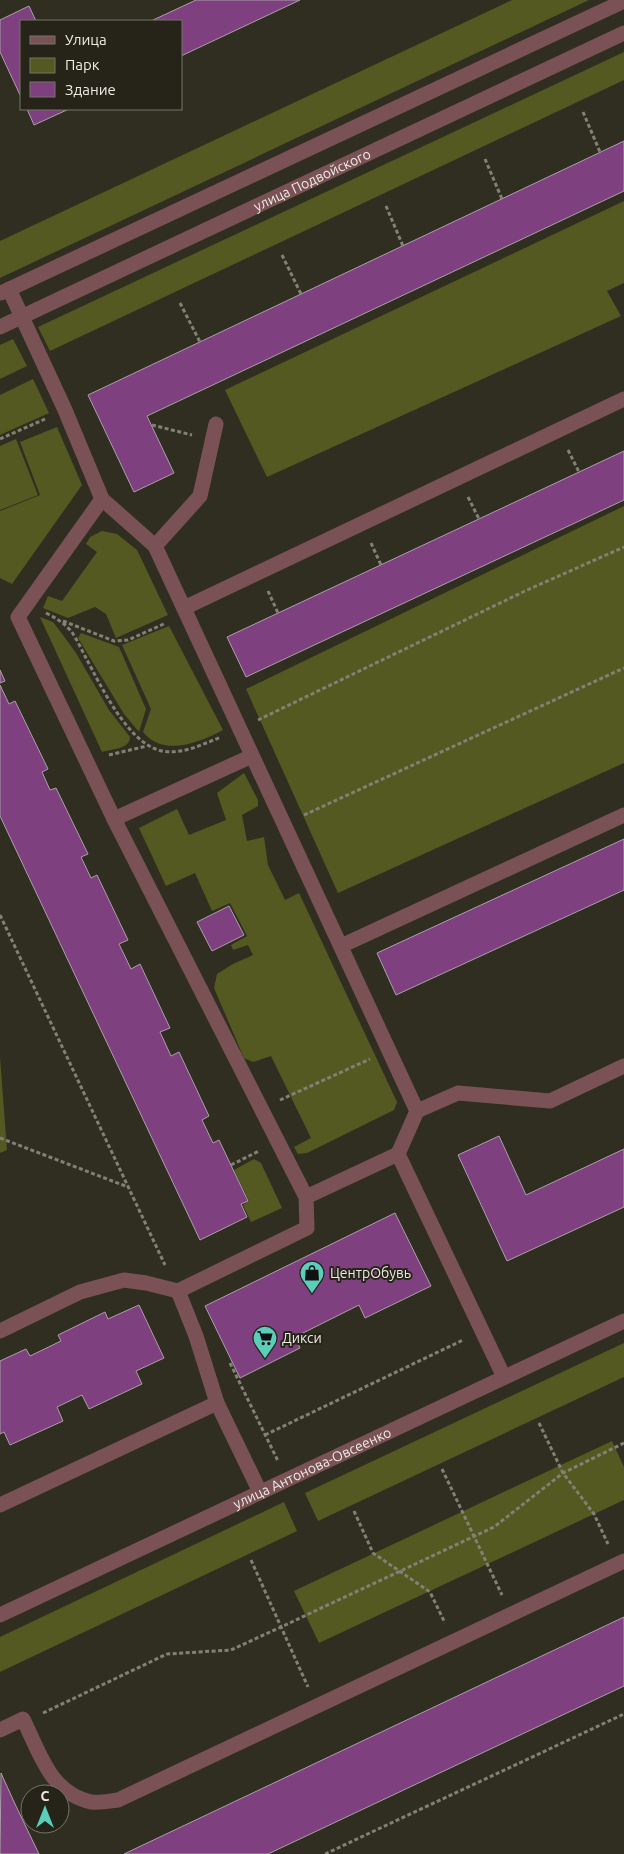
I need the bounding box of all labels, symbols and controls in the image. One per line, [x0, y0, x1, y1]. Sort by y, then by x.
legend [20, 20, 182, 110]
text: Улица [65, 31, 107, 48]
text: Парк [65, 56, 100, 73]
text: Здание [65, 81, 116, 98]
street label: улица Подвойского [251, 146, 373, 214]
shop icon: ЦентрОбувь [299, 1260, 325, 1294]
place label: ЦентрОбувь [330, 1265, 411, 1281]
supermarket icon: Дикси [252, 1325, 278, 1359]
place label: Дикси [282, 1330, 322, 1346]
street label: улица Антонова-Овсеенко [230, 1424, 394, 1512]
north arrow [20, 1784, 70, 1834]
text: С [41, 1788, 50, 1804]

